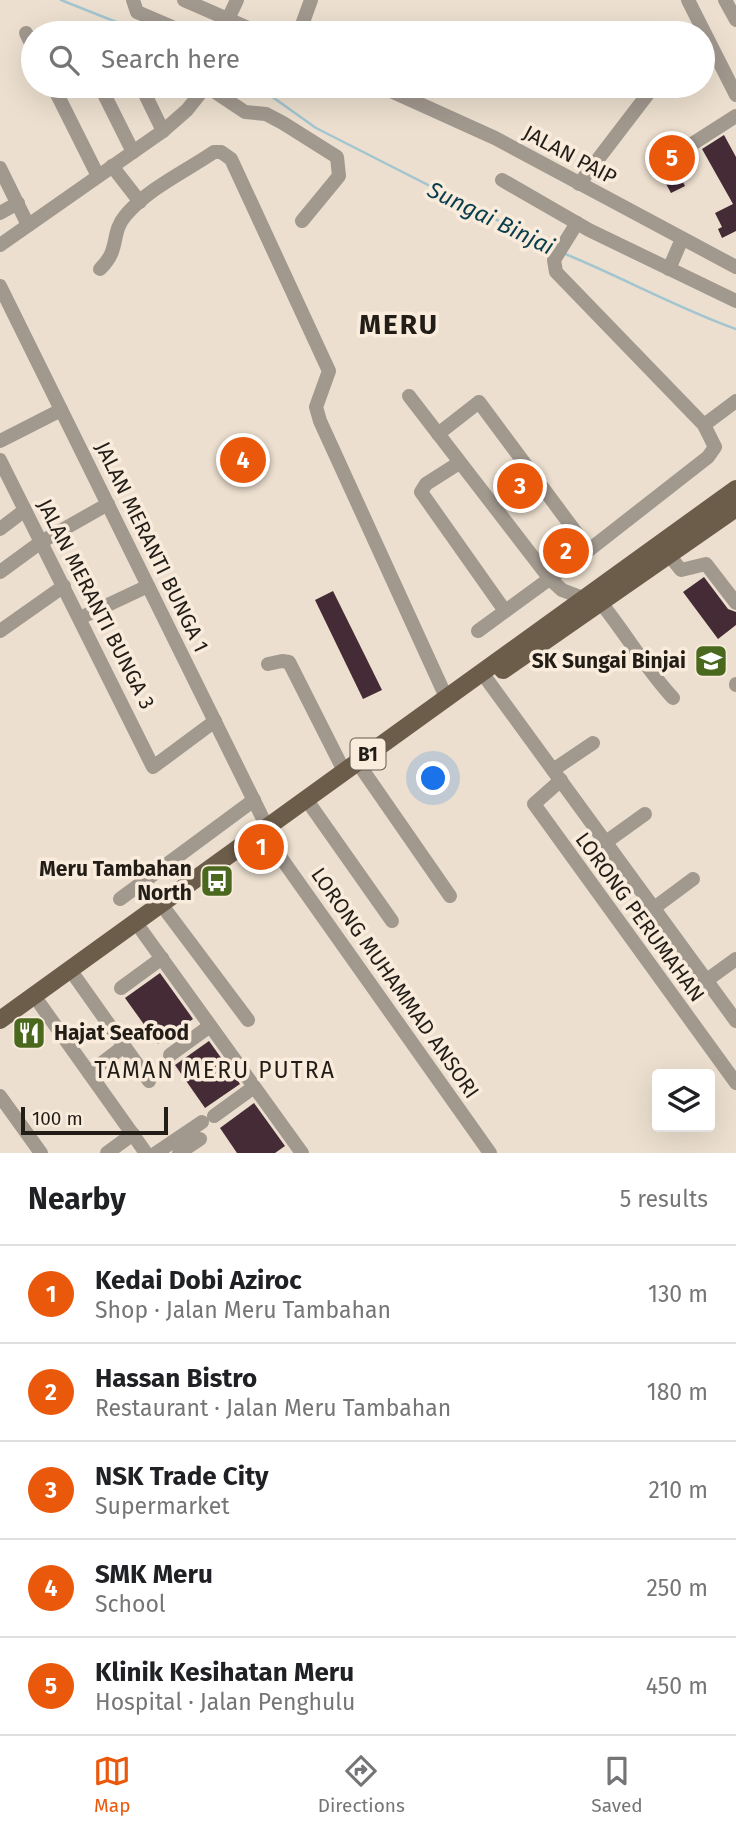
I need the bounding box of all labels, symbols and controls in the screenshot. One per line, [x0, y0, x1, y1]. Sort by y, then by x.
search box [21, 21, 715, 98]
icon: search [45, 41, 83, 79]
text: Search here [101, 44, 240, 75]
street label: JALAN PAIP [519, 120, 621, 190]
pin: 5 [649, 132, 695, 184]
water label: Sungai Binjai [422, 175, 559, 261]
district label: MERU [359, 308, 439, 341]
pin: 4 [220, 434, 266, 486]
street label: JALAN MERANTI BUNGA 1 [90, 437, 214, 657]
pin: 3 [497, 460, 543, 512]
street label: JALAN MERANTI BUNGA 3 [32, 495, 160, 713]
pin: 2 [543, 525, 589, 577]
school or university icon: SK Sungai Binjai [692, 642, 730, 680]
place label: SK Sungai Binjai [532, 648, 686, 674]
road number: B1 [350, 738, 386, 769]
your location [416, 761, 450, 795]
pin: 1 [238, 821, 284, 873]
street label: LORONG PERUMAHAN [570, 827, 710, 1007]
place label: Meru Tambahan North [39, 856, 192, 906]
bus stop icon: Meru Tambahan North [198, 862, 236, 900]
street label: LORONG MUHAMMAD ANSORI [305, 863, 485, 1103]
restaurant icon: Hajat Seafood [10, 1014, 48, 1052]
place label: Hajat Seafood [54, 1020, 189, 1046]
district label: TAMAN MERU PUTRA [94, 1056, 336, 1084]
map controls [652, 1069, 715, 1132]
button: layers [652, 1069, 715, 1132]
scale bar [21, 1104, 168, 1136]
text: 100 m [32, 1107, 83, 1130]
text: Nearby [28, 1181, 126, 1217]
text: 5 results [620, 1185, 708, 1213]
text: Kedai Dobi Aziroc [95, 1265, 302, 1296]
text: 1 [46, 1280, 56, 1308]
text: 130 m [648, 1280, 708, 1308]
text: Shop · Jalan Meru Tambahan [95, 1296, 391, 1324]
text: Hassan Bistro [95, 1363, 257, 1394]
text: 2 [45, 1378, 57, 1406]
text: 180 m [647, 1378, 708, 1406]
text: Restaurant · Jalan Meru Tambahan [95, 1394, 451, 1422]
text: NSK Trade City [95, 1461, 269, 1492]
text: 3 [45, 1476, 57, 1504]
text: 210 m [649, 1476, 708, 1504]
text: Supermarket [95, 1492, 230, 1520]
text: SMK Meru [95, 1559, 213, 1590]
text: 4 [45, 1574, 58, 1602]
text: 250 m [646, 1574, 708, 1602]
text: School [95, 1590, 166, 1618]
text: Klinik Kesihatan Meru [95, 1657, 354, 1688]
text: 5 [45, 1672, 57, 1700]
text: 450 m [646, 1672, 708, 1700]
text: Hospital · Jalan Penghulu [95, 1688, 355, 1716]
tab: Map [93, 1752, 131, 1817]
tab: Directions [318, 1752, 405, 1817]
tab: Saved [591, 1752, 643, 1817]

